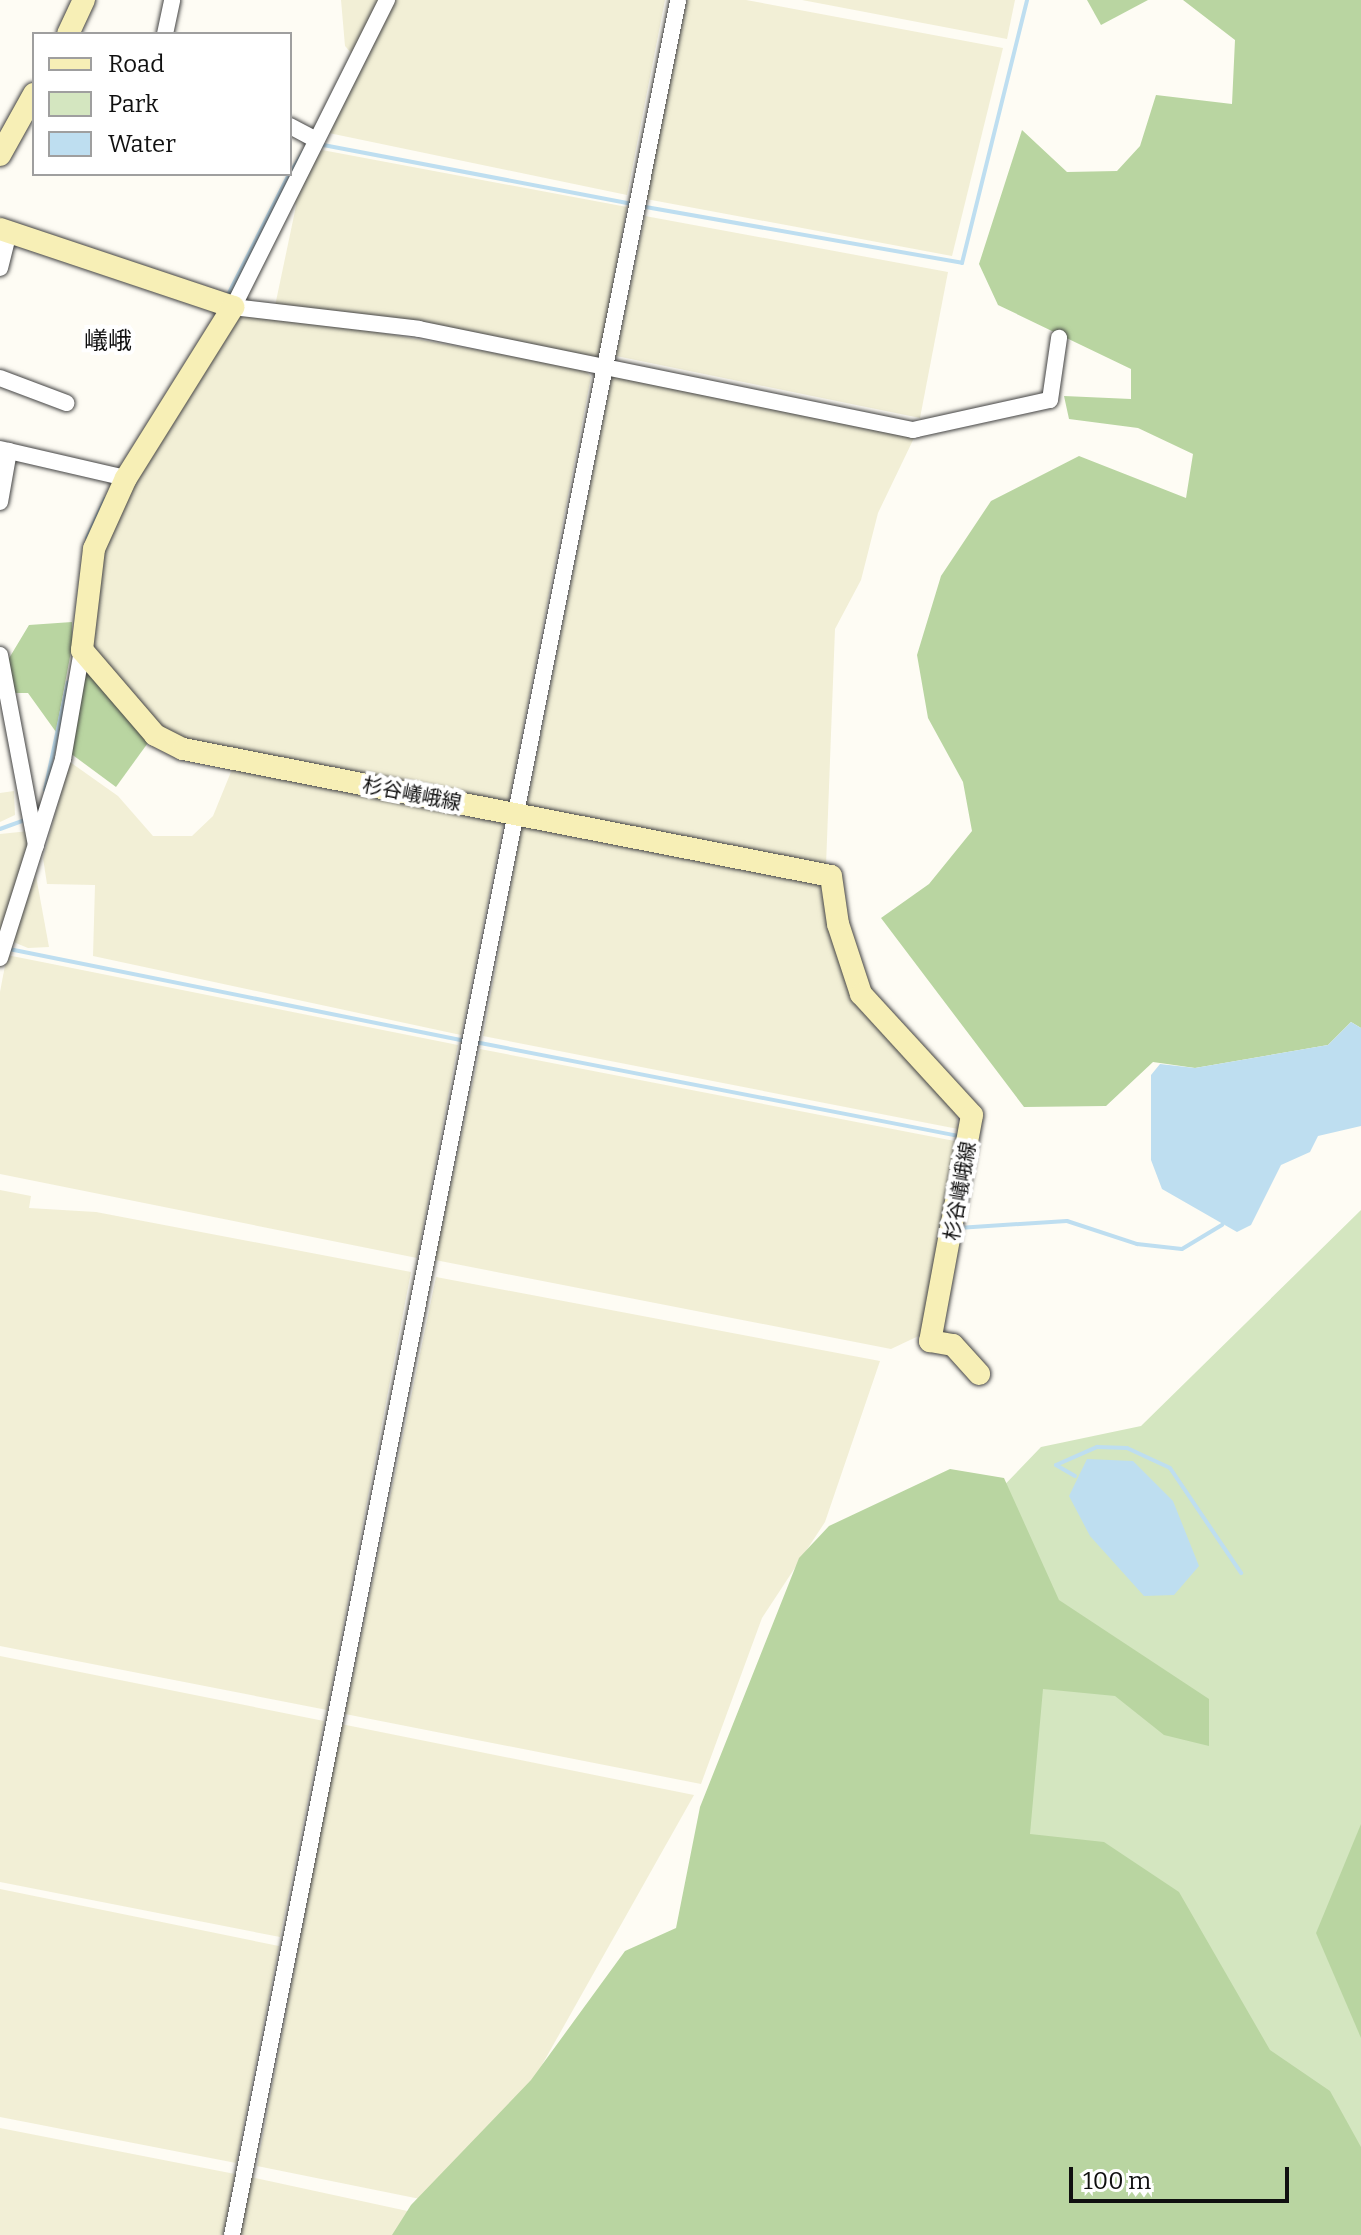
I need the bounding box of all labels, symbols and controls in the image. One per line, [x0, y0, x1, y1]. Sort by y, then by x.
legend [32, 32, 292, 176]
text: Road [108, 50, 164, 78]
text: Park [108, 90, 159, 118]
text: Water [108, 130, 176, 158]
district label: 嶬峨 [84, 328, 132, 356]
street label: 杉谷嶬峨線 [361, 773, 463, 815]
street label: 杉谷嶬峨線 [939, 1140, 981, 1242]
scale bar [1073, 2151, 1293, 2201]
text: 100 m [1083, 2167, 1151, 2195]

